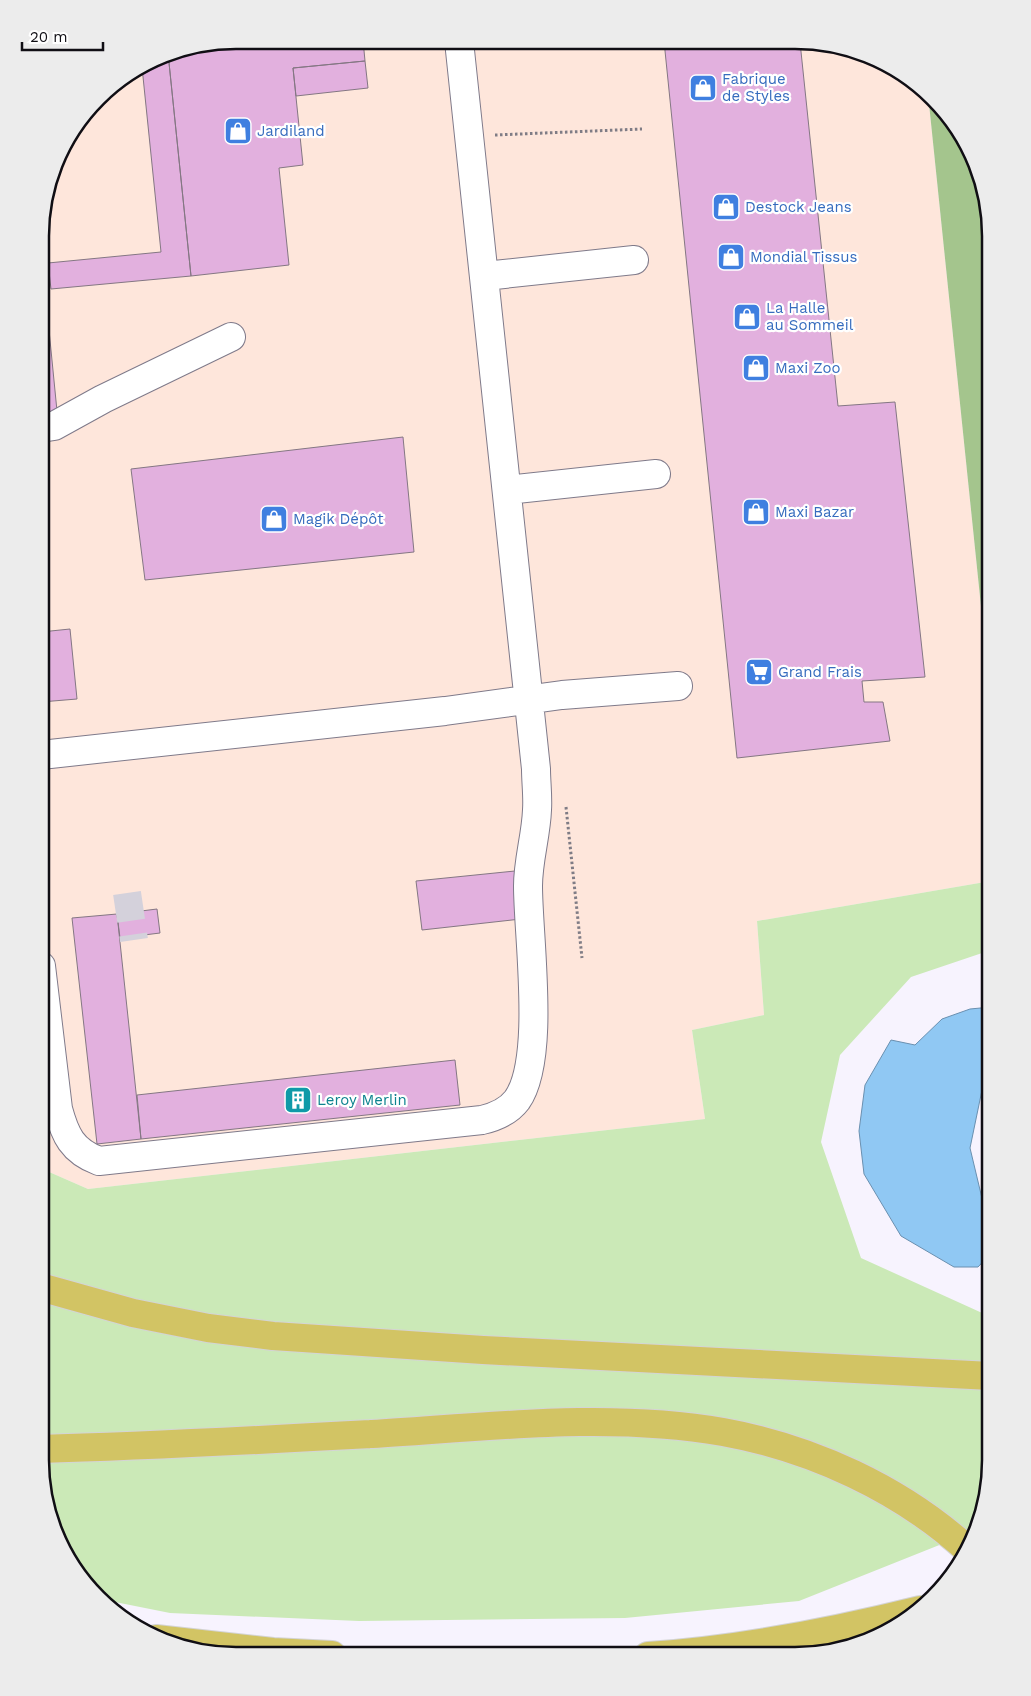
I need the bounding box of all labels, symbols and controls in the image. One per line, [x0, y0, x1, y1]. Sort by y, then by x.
scale bar [22, 20, 104, 52]
text: 20 m [30, 28, 68, 46]
place label: Fabrique de Styles [722, 70, 790, 105]
shop icon: Fabrique de Styles [688, 73, 718, 103]
shop icon: Jardiland [223, 116, 253, 146]
place label: Jardiland [257, 122, 325, 140]
shop icon: Destock Jeans [711, 192, 741, 222]
place label: Destock Jeans [745, 198, 852, 216]
shop icon: Mondial Tissus [716, 242, 746, 272]
place label: Mondial Tissus [750, 248, 858, 266]
place label: La Halle au Sommeil [766, 299, 854, 334]
shop icon: La Halle au Sommeil [732, 302, 762, 332]
shop icon: Maxi Zoo [741, 353, 771, 383]
place label: Maxi Zoo [775, 359, 840, 377]
shop icon: Maxi Bazar [741, 497, 771, 527]
place label: Maxi Bazar [775, 503, 854, 521]
shop icon: Magik Dépôt [259, 504, 289, 534]
place label: Magik Dépôt [293, 510, 384, 528]
supermarket icon: Grand Frais [744, 657, 774, 687]
place label: Grand Frais [778, 663, 862, 681]
building icon: Leroy Merlin [283, 1085, 313, 1115]
place label: Leroy Merlin [317, 1091, 407, 1109]

